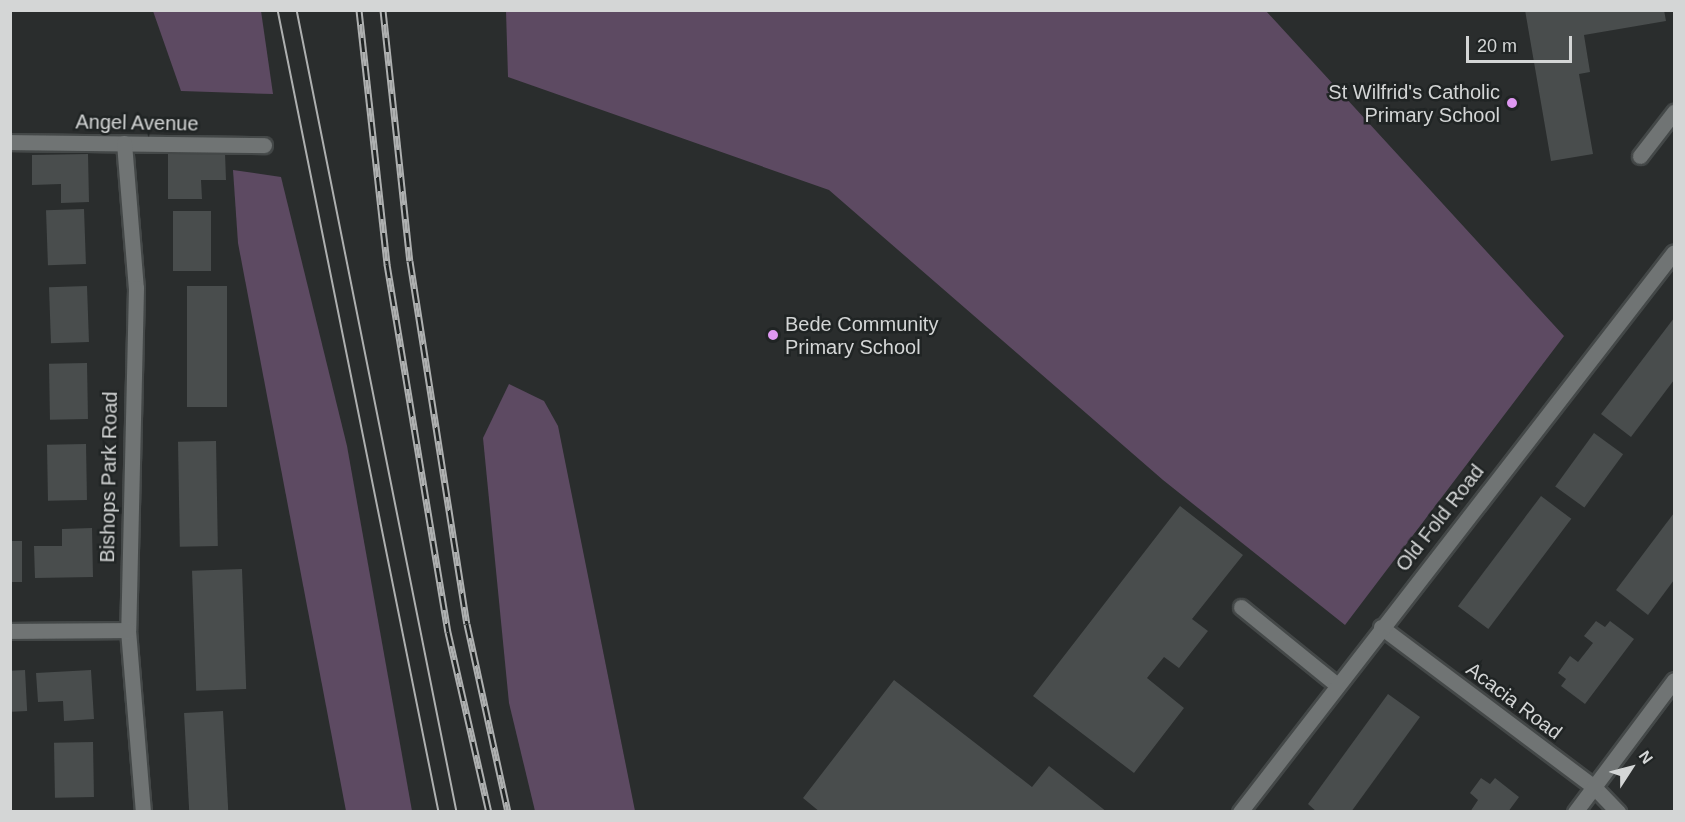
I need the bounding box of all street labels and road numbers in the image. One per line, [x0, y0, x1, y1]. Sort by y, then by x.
street label: Angel Avenue [75, 110, 199, 136]
street label: Bishops Park Road [96, 391, 122, 563]
street label: Old Fold Road [1391, 460, 1489, 576]
street label: Acacia Road [1461, 657, 1567, 745]

